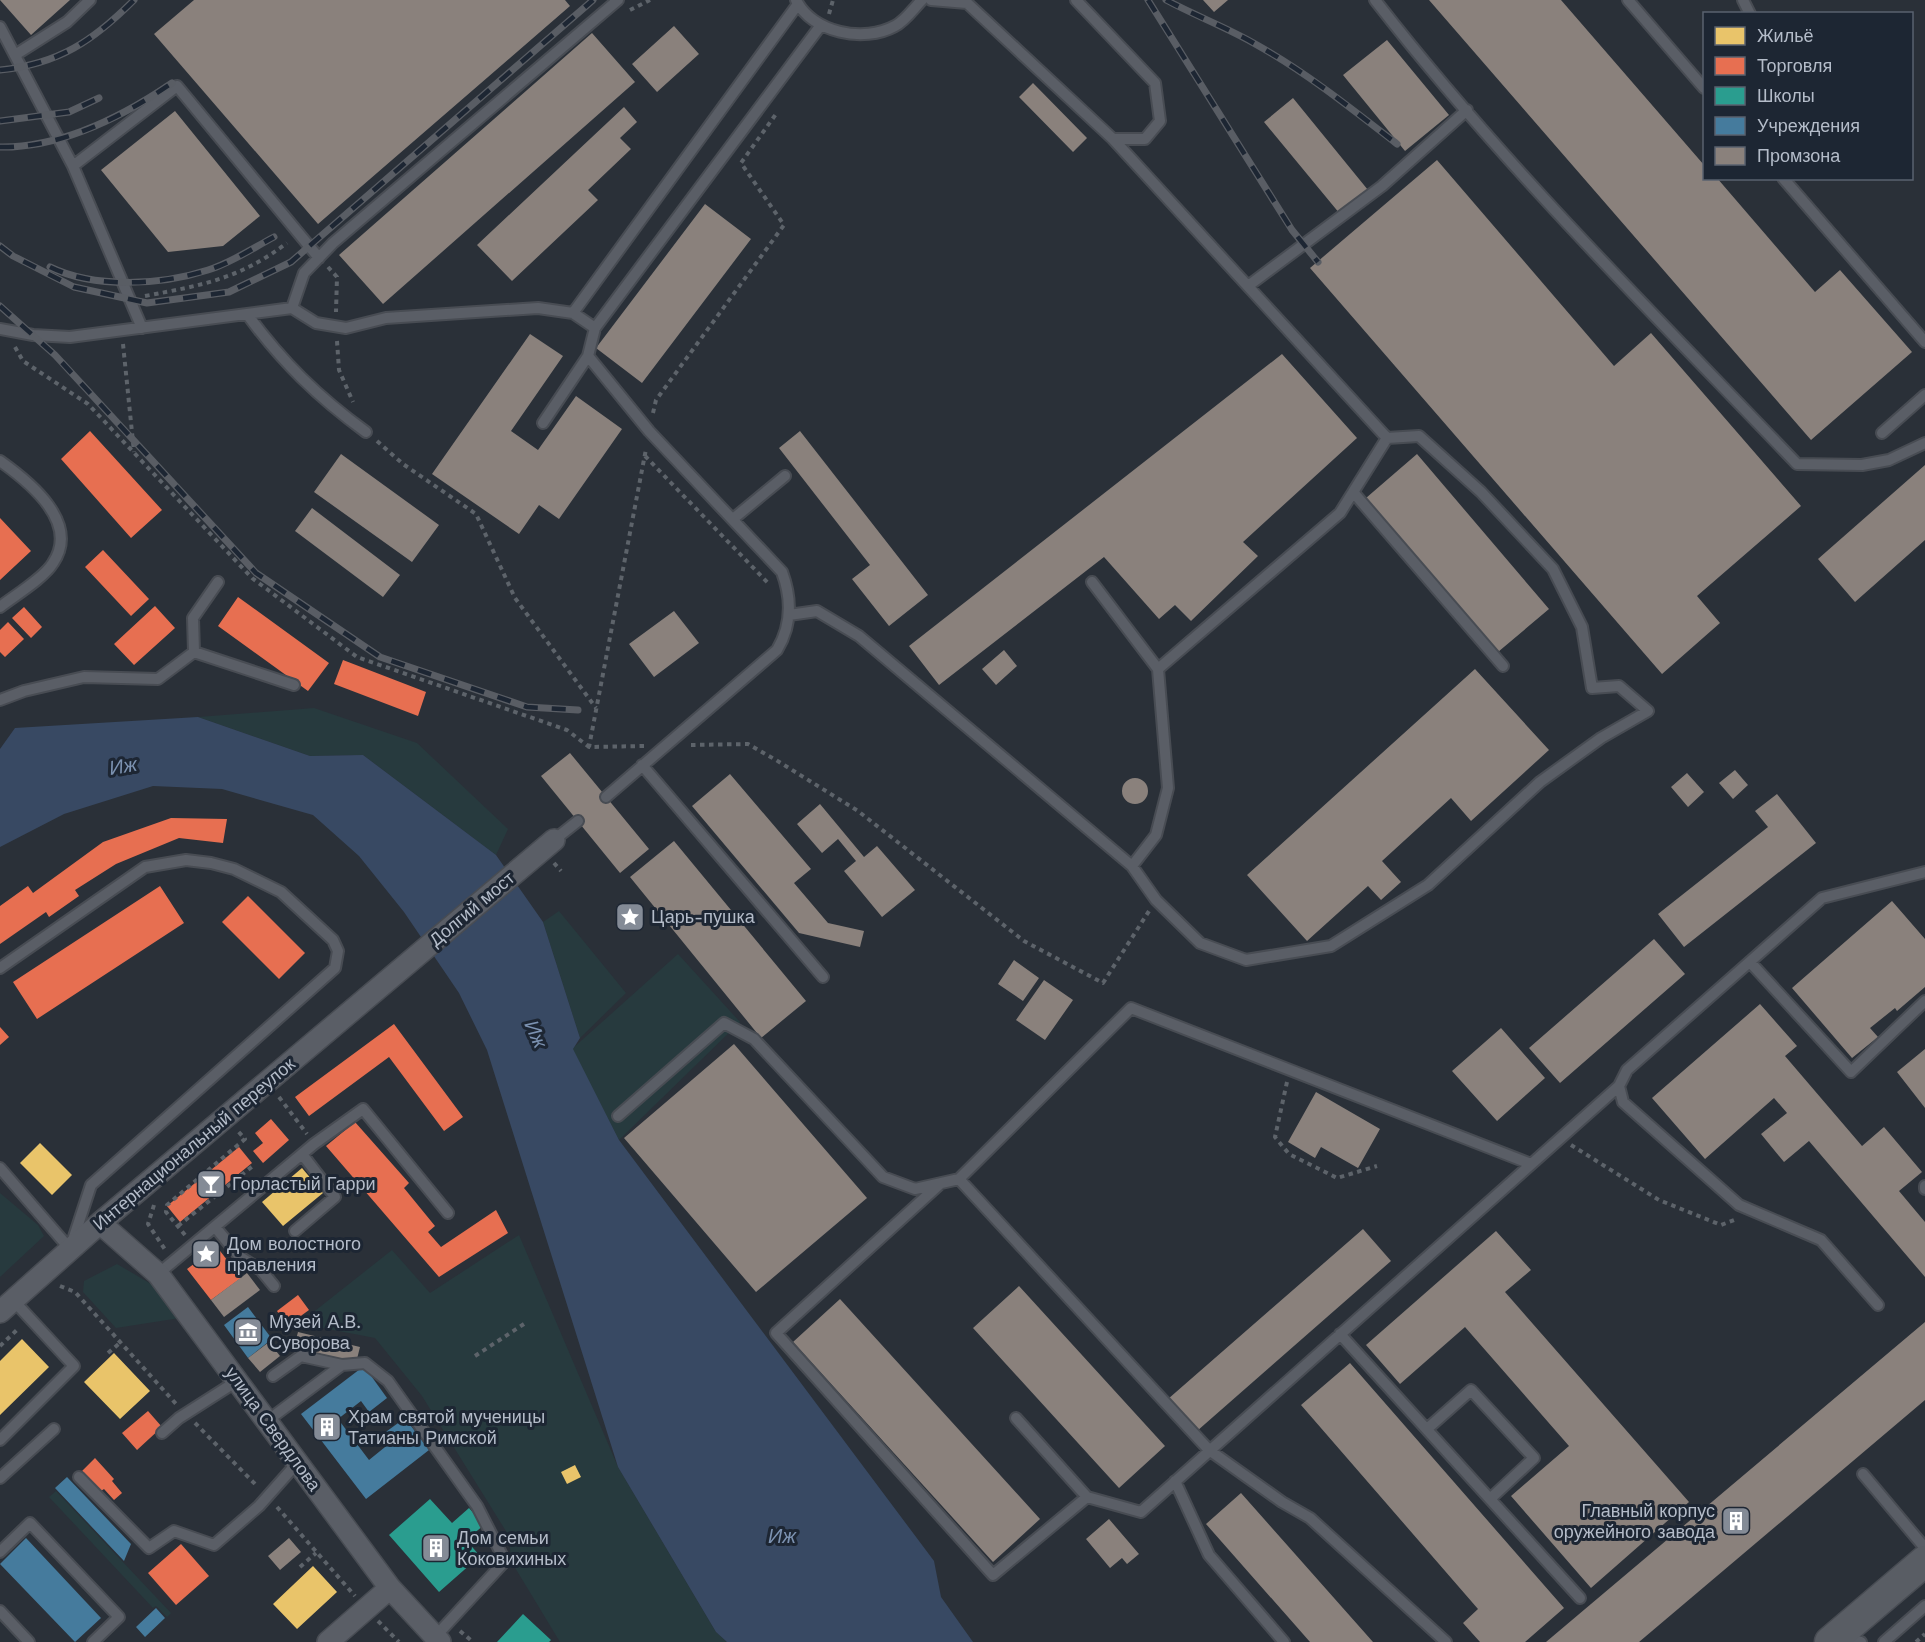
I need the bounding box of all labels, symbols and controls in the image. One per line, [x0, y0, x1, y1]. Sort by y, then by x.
legend [1703, 12, 1913, 180]
text: Жильё [1757, 25, 1814, 46]
text: Торговля [1757, 55, 1832, 76]
text: Школы [1757, 85, 1815, 106]
text: Учреждения [1757, 115, 1860, 136]
text: Промзона [1757, 145, 1841, 166]
water label: Иж [107, 752, 140, 780]
street label: Долгий мост [425, 867, 519, 950]
place icon: Царь-пушка [614, 901, 646, 933]
place label: Царь-пушка [651, 906, 756, 927]
water label: Иж [519, 1016, 553, 1053]
street label: Интернациональный переулок [89, 1053, 299, 1234]
bar icon: Горластый Гарри [195, 1168, 227, 1200]
place label: Горластый Гарри [232, 1173, 376, 1194]
place label: Дом волостного правления [227, 1233, 361, 1275]
place icon: Дом волостного правления [190, 1238, 222, 1270]
place label: Музей А.В. Суворова [269, 1311, 361, 1353]
museum icon: Музей А.В. Суворова [232, 1316, 264, 1348]
street label: улица Свердлова [221, 1363, 326, 1496]
place label: Храм святой мученицы Татианы Римской [348, 1406, 545, 1448]
building icon: Храм святой мученицы Татианы Римской [311, 1411, 343, 1443]
place label: Главный корпус оружейного завода [1554, 1500, 1716, 1542]
building icon: Главный корпус оружейного завода [1720, 1505, 1752, 1537]
water label: Иж [768, 1524, 797, 1548]
place label: Дом семьи Коковихиных [457, 1527, 566, 1569]
building icon: Дом семьи Коковихиных [420, 1532, 452, 1564]

